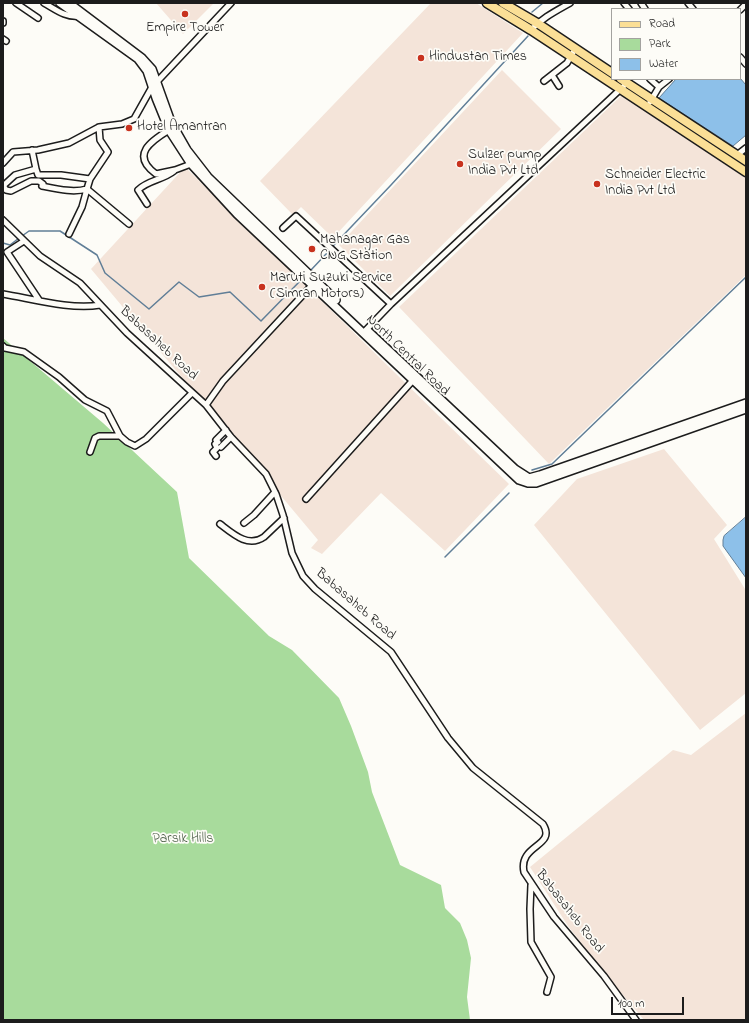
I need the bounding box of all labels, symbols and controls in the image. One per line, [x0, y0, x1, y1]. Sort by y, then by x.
legend [611, 8, 741, 80]
marker: Empire Tower [180, 9, 190, 19]
text: Road [649, 15, 675, 33]
place label: Empire Tower [146, 21, 224, 37]
text: Park [649, 35, 671, 53]
place label: Hindustan Times [429, 50, 527, 66]
marker: Hindustan Times [416, 53, 426, 63]
text: Water [649, 55, 678, 73]
place label: Hotel Amantran [137, 120, 227, 136]
marker: Hotel Amantran [124, 123, 134, 133]
place label: Sulzer pump India Pvt Ltd [468, 148, 541, 180]
marker: Sulzer pump India Pvt Ltd [455, 159, 465, 169]
place label: Schneider Electric India Pvt Ltd [605, 168, 706, 200]
marker: Schneider Electric India Pvt Ltd [592, 179, 602, 189]
place label: Mahanagar Gas CNG Station [320, 233, 410, 266]
marker: Mahanagar Gas CNG Station [307, 244, 317, 254]
place label: Maruti Suzuki Service (Simran Motors) [270, 271, 392, 304]
marker: Maruti Suzuki Service (Simran Motors) [257, 282, 267, 292]
street label: Babasaheb Road [115, 303, 201, 385]
street label: North Central Road [362, 312, 452, 400]
street label: Babasaheb Road [311, 566, 399, 644]
park label: Parsik Hills [153, 832, 213, 848]
street label: Babasaheb Road [531, 867, 607, 957]
scale bar [613, 989, 686, 1015]
text: 100 m [618, 995, 645, 1013]

